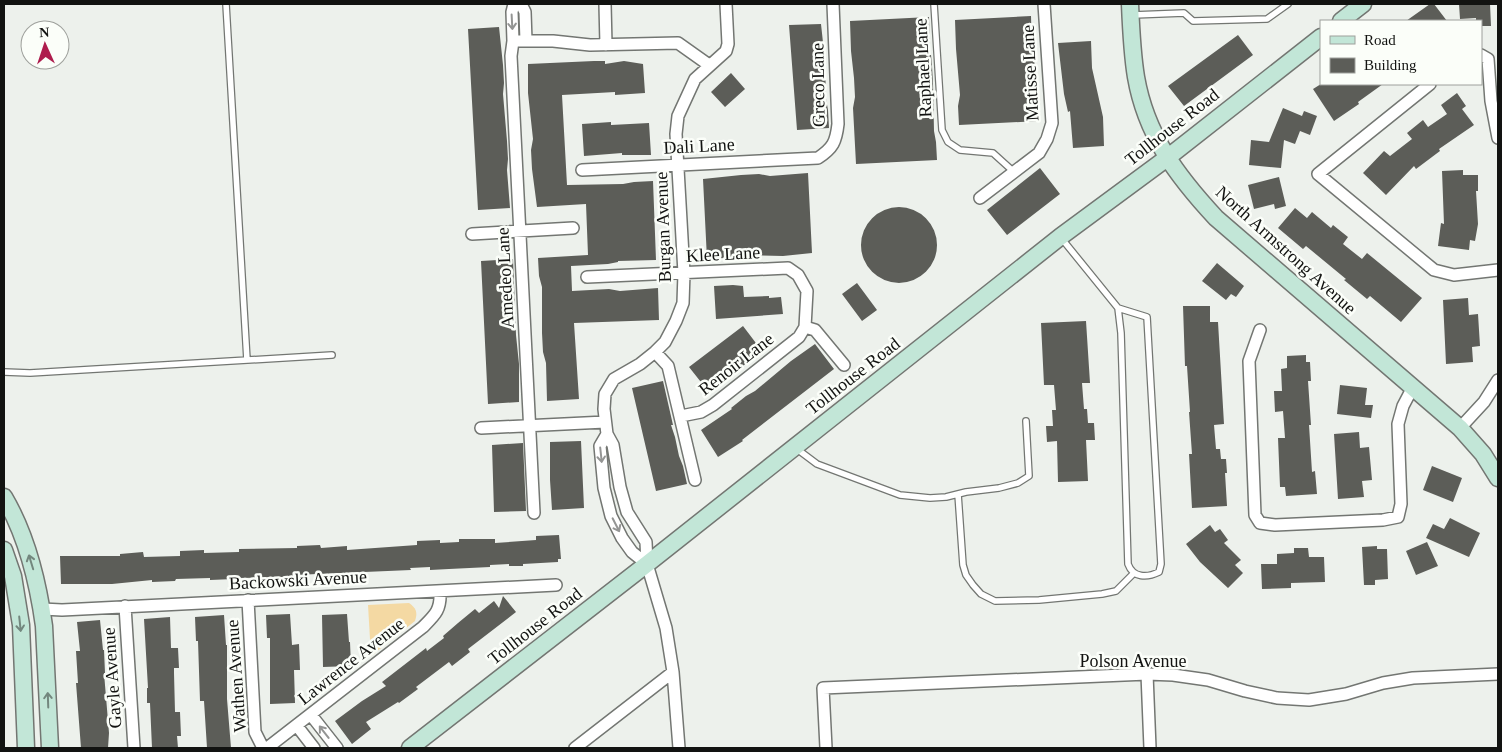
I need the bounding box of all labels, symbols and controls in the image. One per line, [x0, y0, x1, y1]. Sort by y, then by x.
one-way arrow [508, 14, 517, 30]
street label: Raphael Lane [910, 18, 936, 118]
north arrow [20, 20, 70, 70]
legend [1320, 20, 1482, 85]
street label: Matisse Lane [1017, 24, 1043, 122]
text: N [39, 25, 50, 40]
text: Road [1364, 32, 1396, 48]
street label: Greco Lane [807, 43, 829, 127]
text: Building [1364, 57, 1417, 73]
street label: Tollhouse Road [1121, 84, 1223, 170]
street label: Dali Lane [663, 134, 735, 158]
street label: Burgan Avenue [651, 171, 675, 283]
street label: North Armstrong Avenue [1212, 182, 1360, 318]
street label: Amedeo Lane [492, 227, 518, 329]
street label: Klee Lane [685, 242, 761, 266]
street label: Renoir Lane [695, 329, 777, 399]
street label: Tollhouse Road [802, 333, 904, 419]
one-way arrow [596, 447, 606, 463]
one-way arrow [611, 517, 621, 532]
one-way arrow [25, 554, 35, 570]
street label: Backowski Avenue [229, 566, 368, 594]
street label: Tollhouse Road [484, 583, 586, 669]
street label: Lawrence Avenue [294, 613, 408, 709]
one-way arrow [16, 616, 25, 632]
street label: Wathen Avenue [222, 619, 250, 733]
street label: Gayle Avenue [98, 627, 126, 729]
street label: Polson Avenue [1079, 651, 1187, 671]
one-way arrow [43, 692, 52, 708]
one-way arrow [319, 726, 330, 739]

